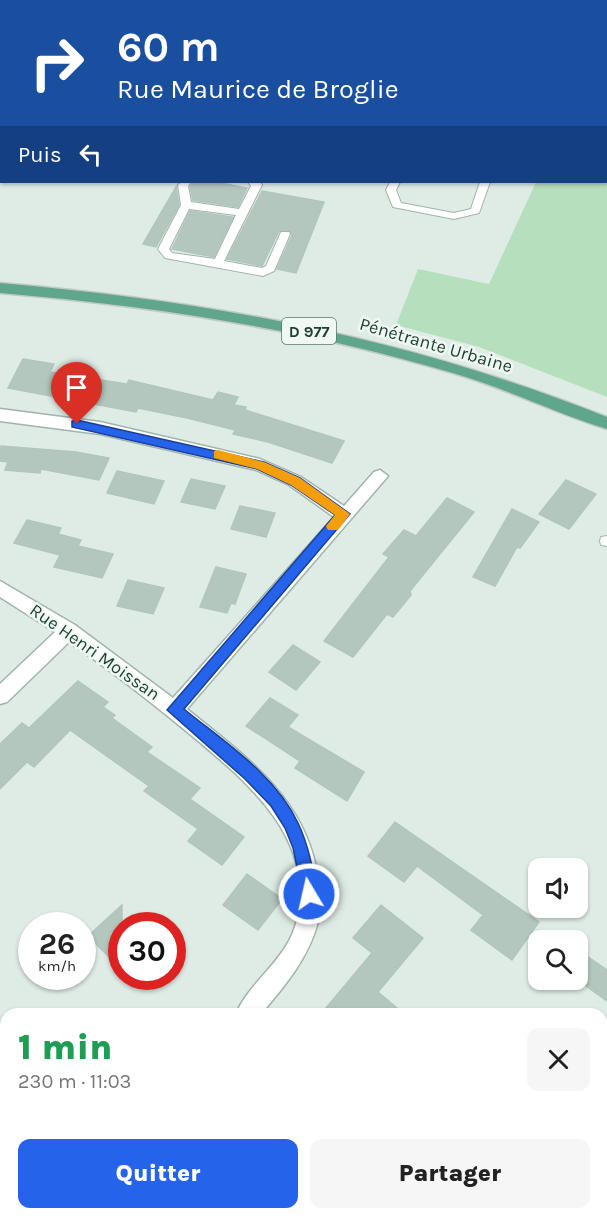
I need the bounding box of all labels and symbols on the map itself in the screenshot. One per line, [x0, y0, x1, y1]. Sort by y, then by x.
street label: Pénétrante Urbaine [357, 313, 515, 377]
road number: D 977 [282, 318, 336, 344]
pin [51, 362, 102, 424]
street label: Rue Henri Moissan [26, 599, 164, 705]
position arrow [277, 862, 341, 926]
speed limit sign: 30 [108, 912, 186, 990]

